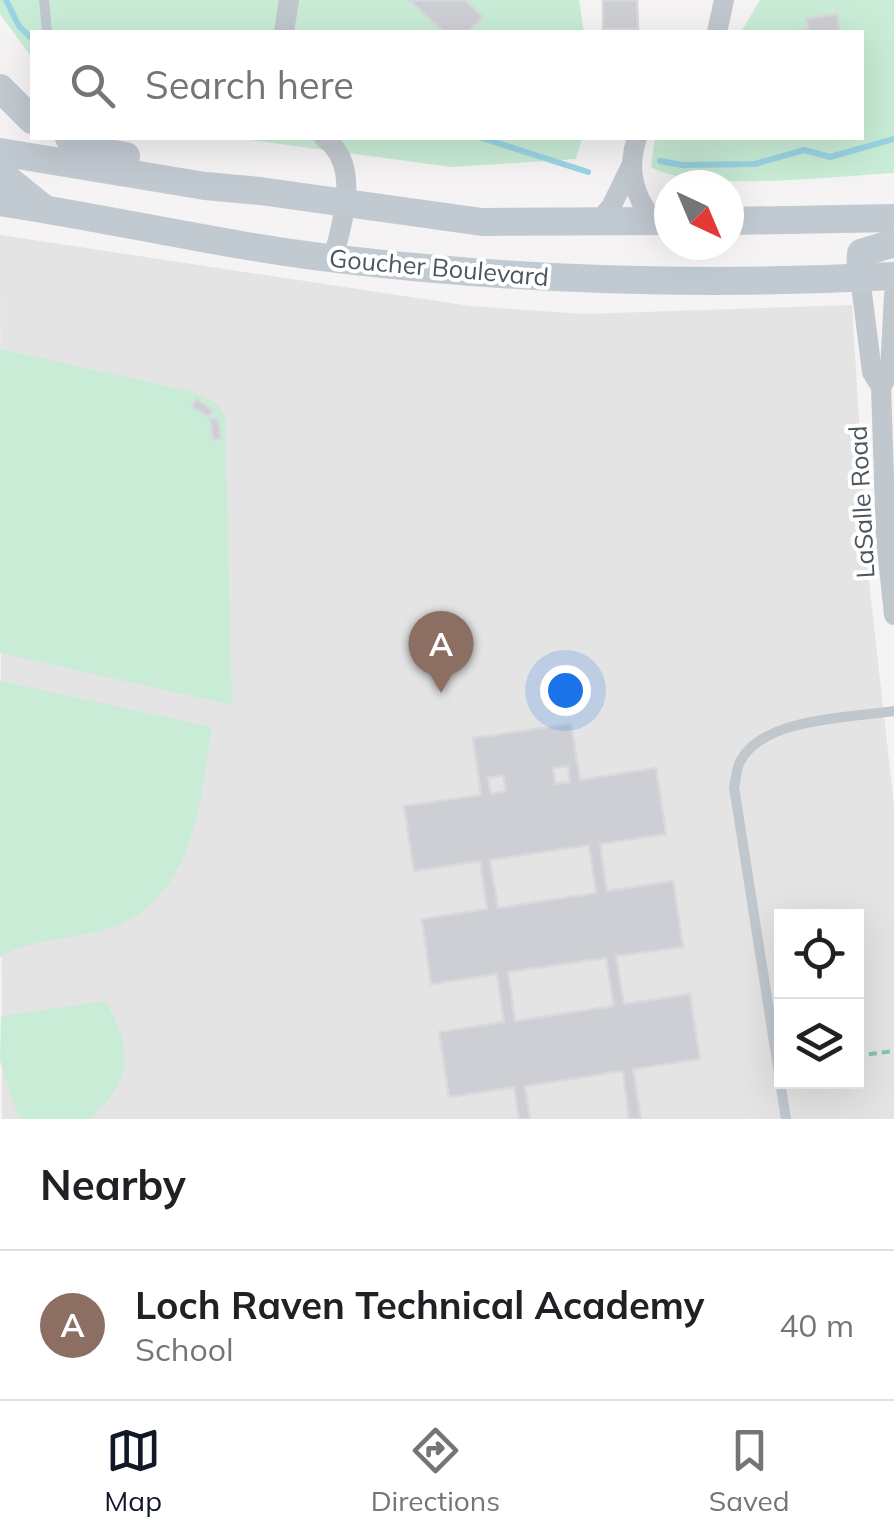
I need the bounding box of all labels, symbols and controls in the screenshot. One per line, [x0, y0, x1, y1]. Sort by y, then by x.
search box [30, 30, 864, 140]
icon: search [65, 58, 120, 113]
text: Search here [145, 61, 354, 109]
north arrow [654, 170, 744, 260]
street label: Goucher Boulevard [328, 242, 550, 292]
street label: LaSalle Road [842, 425, 880, 579]
pin: A [408, 610, 474, 693]
your location [540, 665, 591, 716]
map controls [774, 909, 864, 1089]
button: locate [774, 909, 864, 999]
button: layers [774, 999, 864, 1089]
text: Nearby [40, 1158, 186, 1211]
text: Loch Raven Technical Academy [135, 1281, 704, 1329]
text: A [60, 1305, 85, 1345]
text: 40 m [779, 1305, 854, 1345]
text: School [135, 1329, 234, 1369]
tab: Map [104, 1423, 162, 1518]
tab: Directions [371, 1423, 500, 1518]
tab: Saved [709, 1423, 790, 1518]

